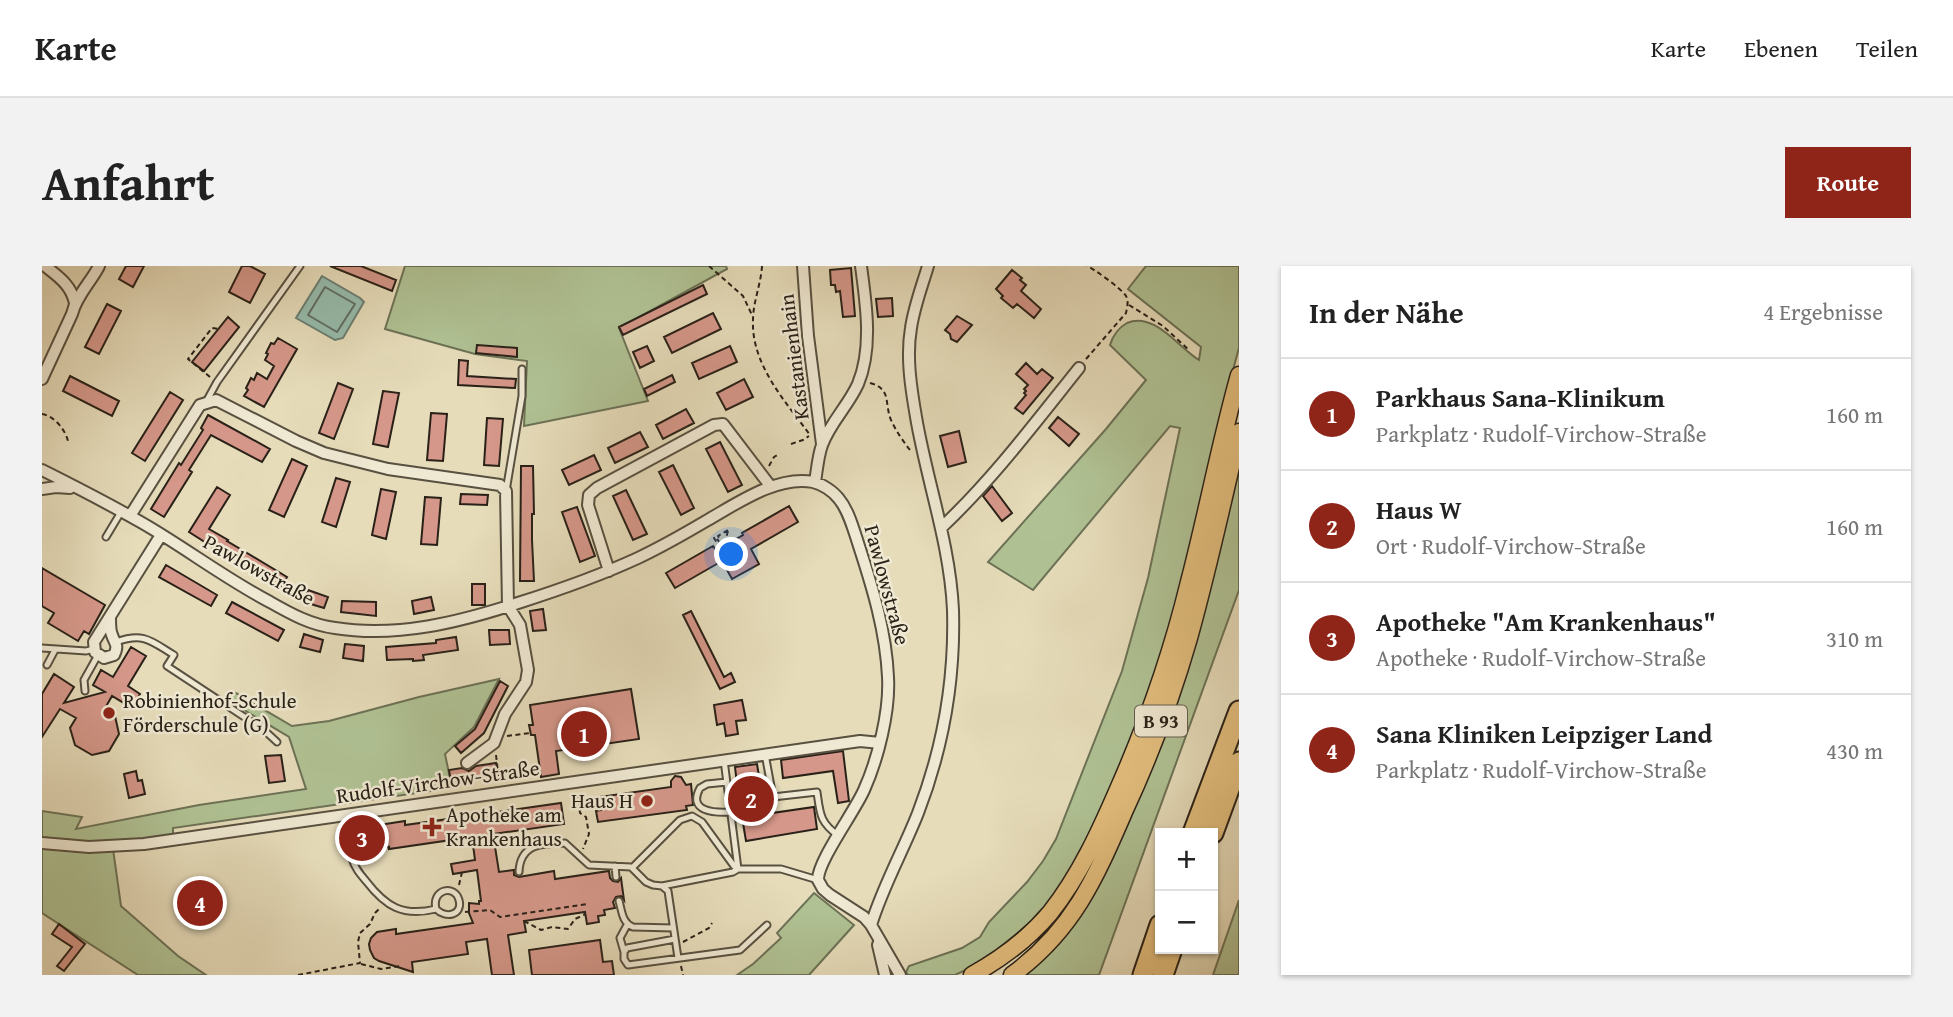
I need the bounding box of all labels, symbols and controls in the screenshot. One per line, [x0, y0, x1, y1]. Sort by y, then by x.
text: Karte [35, 24, 117, 72]
text: Karte [1651, 31, 1706, 66]
text: Ebenen [1744, 31, 1818, 66]
text: Teilen [1856, 31, 1918, 66]
text: Anfahrt [42, 146, 215, 218]
button: Route [1785, 147, 1911, 218]
text: In der Nähe [1309, 290, 1464, 334]
street label: Kastanienhain [770, 292, 817, 422]
text: 4 Ergebnisse [1763, 295, 1883, 328]
text: Parkhaus Sana-Klinikum [1376, 378, 1665, 417]
text: 1 [1326, 398, 1338, 431]
text: 160 m [1826, 398, 1883, 431]
text: Parkplatz · Rudolf-Virchow-Straße [1376, 417, 1706, 450]
text: Haus W [1376, 490, 1461, 529]
text: 2 [1326, 510, 1338, 543]
text: 160 m [1826, 510, 1883, 543]
street label: Pawlowstraße [857, 521, 918, 649]
street label: Pawlowstraße [198, 526, 321, 613]
text: Ort · Rudolf-Virchow-Straße [1376, 529, 1646, 562]
your location [714, 537, 748, 571]
text: Apotheke "Am Krankenhaus" [1376, 602, 1716, 641]
text: 3 [1326, 622, 1338, 655]
text: 310 m [1826, 622, 1883, 655]
text: Apotheke · Rudolf-Virchow-Straße [1376, 641, 1706, 674]
place label: Robinienhof-Schule Förderschule (G) [123, 685, 297, 740]
marker: Robinienhof-Schule Förderschule (G) [101, 705, 117, 721]
road number: B 93 [1135, 706, 1187, 736]
pin: 1 [561, 708, 607, 760]
text: Sana Kliniken Leipziger Land [1376, 714, 1712, 753]
text: 4 [1326, 734, 1338, 767]
text: 430 m [1826, 734, 1883, 767]
street label: Rudolf-Virchow-Straße [334, 752, 542, 811]
text: Parkplatz · Rudolf-Virchow-Straße [1376, 753, 1706, 786]
pin: 2 [728, 773, 774, 825]
place label: Haus H [571, 785, 633, 816]
marker: Haus H [639, 793, 655, 809]
place label: Apotheke am Krankenhaus [446, 799, 562, 854]
pin: 3 [339, 812, 385, 864]
marker: Apotheke am Krankenhaus [424, 819, 440, 835]
map controls [1155, 828, 1218, 954]
button: + [1155, 828, 1218, 891]
pin: 4 [177, 877, 223, 929]
button: − [1155, 891, 1218, 954]

